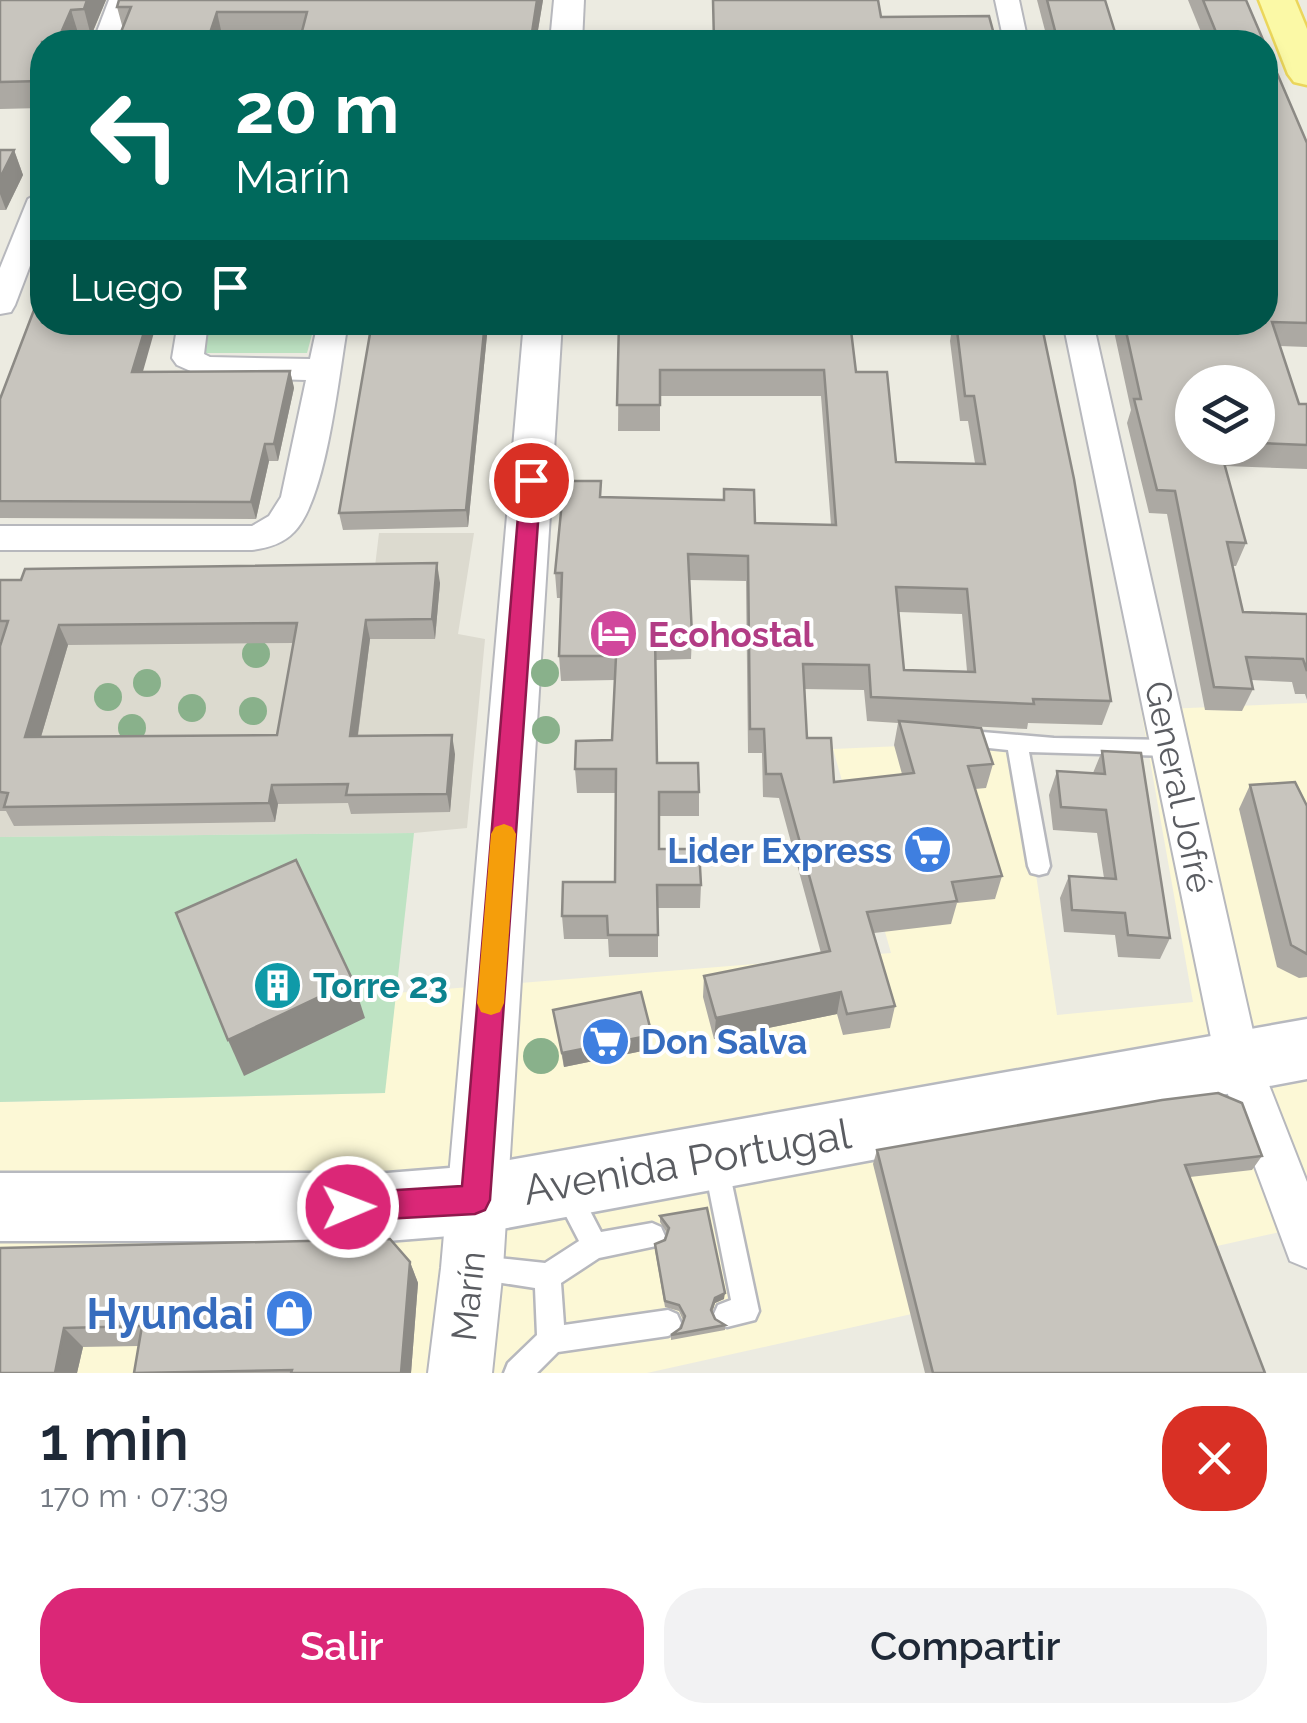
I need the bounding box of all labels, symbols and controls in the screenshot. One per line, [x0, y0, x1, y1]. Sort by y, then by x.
text: 20 m [235, 67, 399, 149]
icon: left [70, 70, 200, 200]
text: Marín [235, 151, 351, 204]
icon: arrive [203, 260, 258, 315]
text: Luego [70, 265, 183, 310]
map controls [1175, 365, 1275, 465]
button: layers [1175, 365, 1275, 465]
pin [489, 438, 574, 523]
icon: arrive [504, 453, 559, 508]
hotel icon: Ecohostal [587, 608, 639, 660]
place label: Ecohostal [648, 614, 815, 655]
street label: General Jofré [1137, 678, 1221, 896]
supermarket icon: Lider Express [901, 824, 953, 876]
place label: Lider Express [667, 830, 892, 871]
building icon: Torre 23 [252, 959, 304, 1011]
place label: Torre 23 [313, 965, 448, 1006]
supermarket icon: Don Salva [580, 1015, 632, 1067]
place label: Don Salva [641, 1021, 807, 1062]
street label: Avenida Portugal [520, 1109, 855, 1215]
position arrow [296, 1155, 400, 1259]
street label: Marín [443, 1249, 493, 1343]
shop icon: Hyundai [263, 1288, 315, 1340]
place label: Hyundai [86, 1290, 254, 1339]
text: 1 min [40, 1404, 189, 1474]
button: close [1162, 1406, 1267, 1511]
text: 170 m · 07:39 [40, 1477, 228, 1514]
button: Salir [40, 1588, 644, 1703]
button: Compartir [664, 1588, 1267, 1703]

